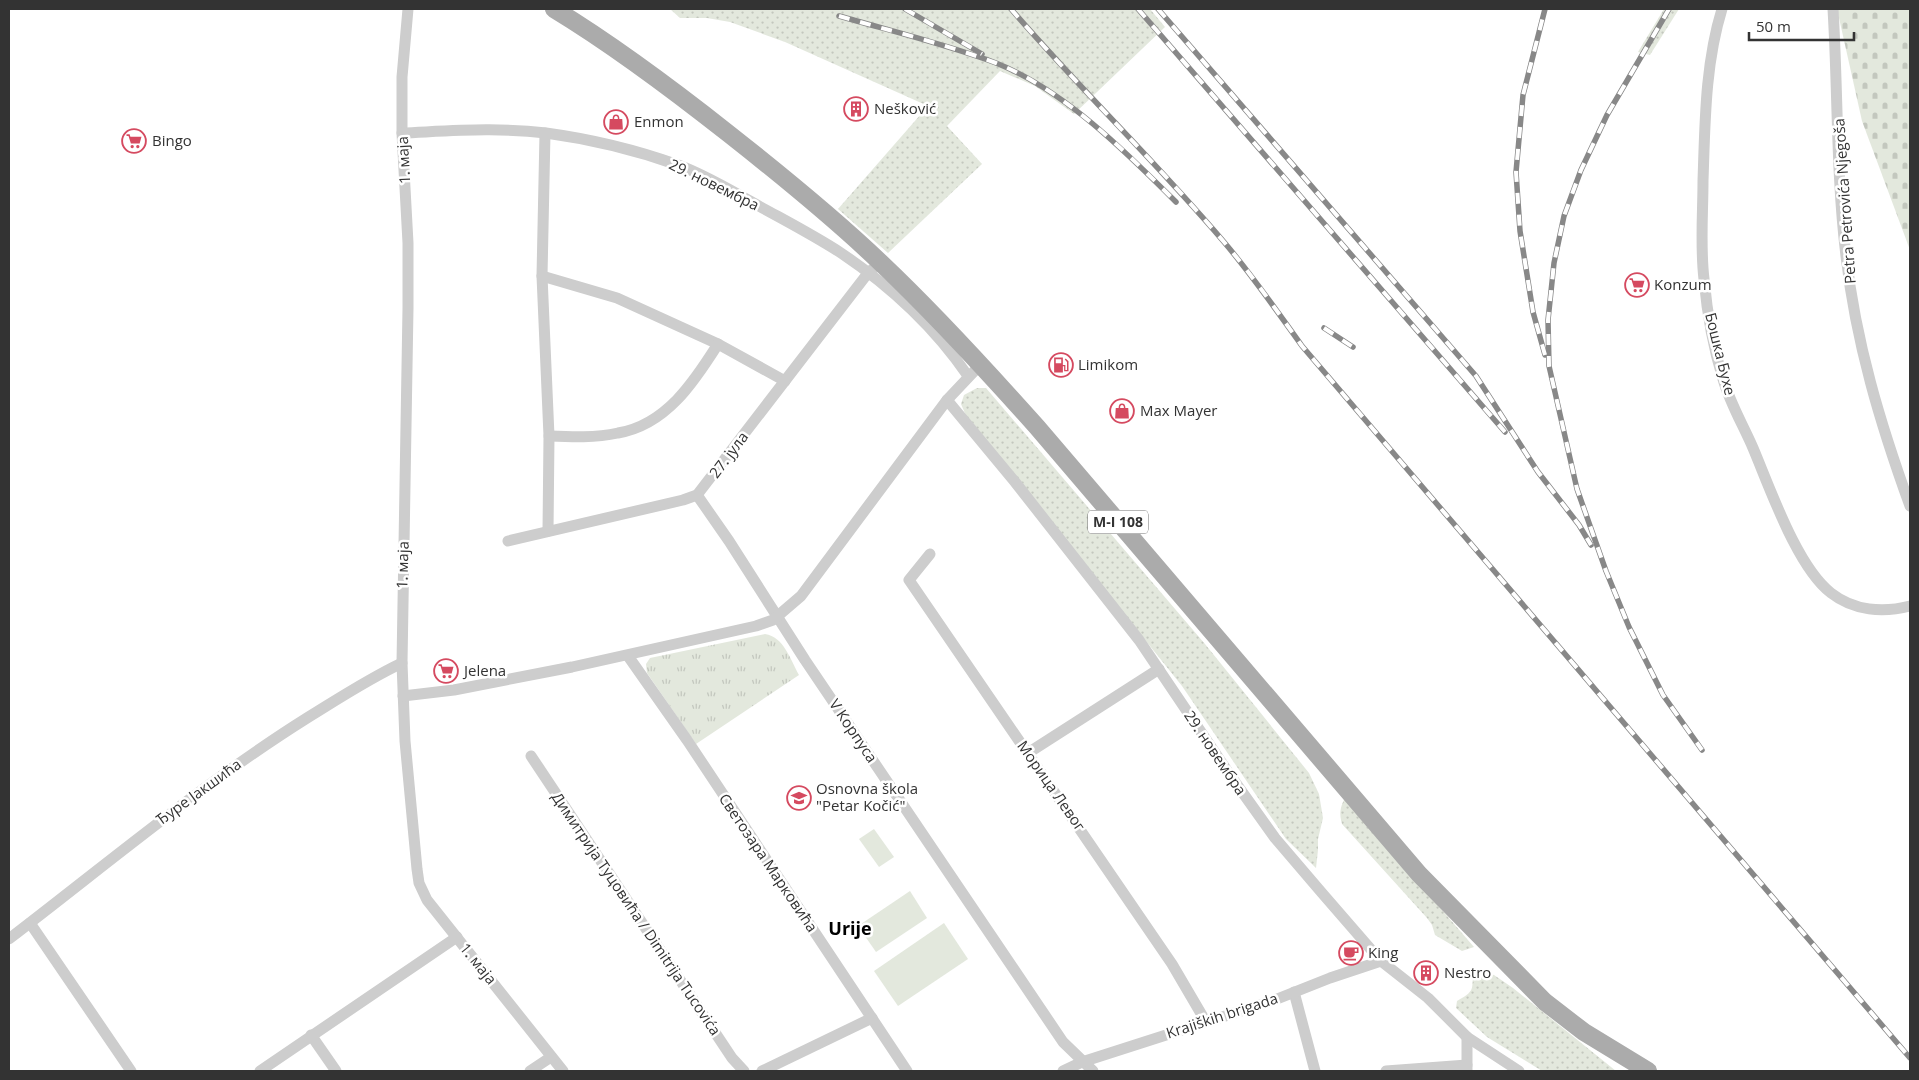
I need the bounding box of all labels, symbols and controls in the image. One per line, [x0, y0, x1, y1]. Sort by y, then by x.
scale bar [1749, 10, 1854, 42]
text: 50 m [1756, 16, 1791, 36]
building icon: Nešković [843, 96, 869, 122]
place label: Nešković [874, 98, 936, 118]
shop icon: Enmon [603, 109, 629, 135]
place label: Enmon [634, 111, 684, 131]
street label: Petra Petrovića Njegoša [1828, 118, 1860, 285]
supermarket icon: Bingo [121, 128, 147, 154]
place label: Bingo [152, 130, 192, 150]
street label: 1. маја [392, 136, 414, 184]
street label: 29. новембра [666, 154, 763, 215]
supermarket icon: Konzum [1624, 272, 1650, 298]
place label: Konzum [1654, 274, 1712, 294]
street label: Бошка Бухе [1701, 310, 1741, 397]
fuel station icon: Limikom [1048, 352, 1074, 378]
place label: Limikom [1078, 354, 1138, 374]
shop icon: Max Mayer [1109, 398, 1135, 424]
place label: Max Mayer [1140, 400, 1217, 420]
street label: 27. јула [704, 427, 752, 482]
road number: M-I 108 [1088, 511, 1148, 534]
street label: 1. маја [391, 541, 413, 589]
supermarket icon: Jelena [433, 658, 459, 684]
place label: Jelena [462, 660, 506, 680]
street label: V Корпуса [825, 695, 882, 766]
street label: 29. новембра [1180, 706, 1252, 799]
street label: Морица Левог [1013, 736, 1091, 835]
street label: Ђуре Јакшића [152, 754, 245, 829]
place label: Osnovna škola "Petar Kočić" [816, 778, 918, 815]
school or university icon: Osnovna škola "Petar Kočić" [786, 785, 812, 811]
street label: Димитрија Туцовића / Dimitrija Tucovića [548, 788, 726, 1039]
street label: Светозара Марковића [715, 789, 823, 936]
district label: Urije [828, 916, 872, 940]
street label: 1. маја [456, 938, 502, 988]
cafe icon: King [1338, 940, 1364, 966]
place label: King [1368, 942, 1398, 962]
building icon: Nestro [1413, 960, 1439, 986]
place label: Nestro [1444, 962, 1491, 982]
street label: Krajiških brigada [1163, 988, 1280, 1043]

